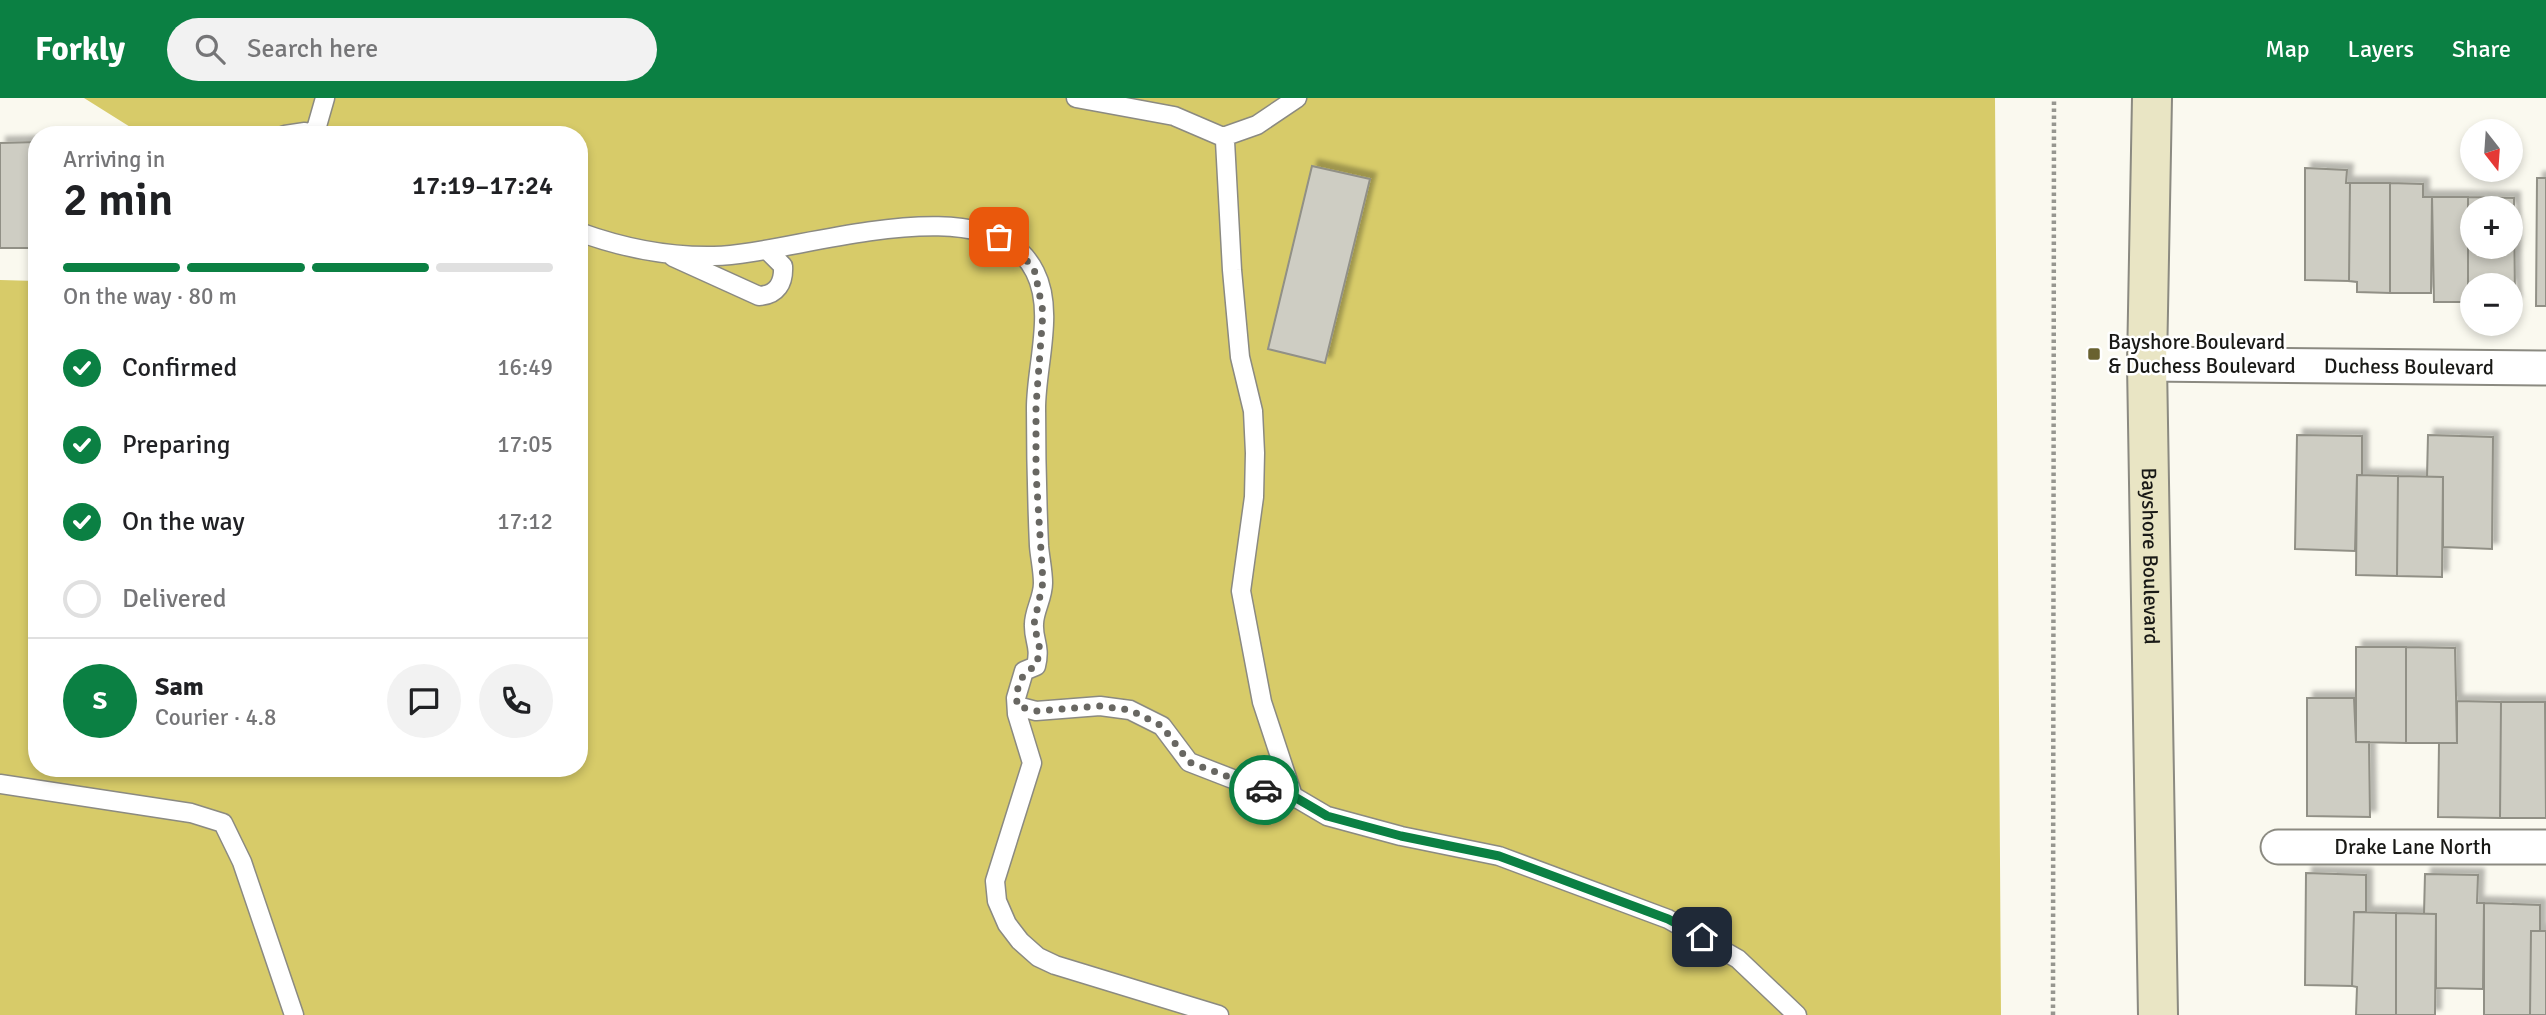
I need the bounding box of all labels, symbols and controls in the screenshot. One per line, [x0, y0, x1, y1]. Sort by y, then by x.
search box [167, 18, 657, 81]
text: Forkly [35, 29, 125, 70]
icon: search [191, 30, 229, 68]
text: Search here [247, 33, 378, 65]
text: Map [2265, 34, 2310, 64]
text: Layers [2348, 34, 2414, 64]
text: Share [2452, 34, 2511, 64]
north arrow [2460, 119, 2524, 182]
map controls [2460, 119, 2523, 336]
text: Arriving in [63, 145, 165, 174]
text: 17:19–17:24 [412, 170, 553, 202]
text: 2 min [63, 172, 173, 228]
button: + [2460, 196, 2523, 259]
pin [969, 207, 1029, 267]
icon: bag [980, 218, 1018, 256]
button: − [2460, 273, 2523, 336]
text: On the way · 80 m [63, 282, 237, 311]
place label: Bayshore Boulevard & Duchess Boulevard [2108, 329, 2296, 379]
marker: Bayshore Boulevard & Duchess Boulevard [2086, 346, 2102, 362]
icon: check [63, 349, 101, 387]
text: Confirmed [122, 352, 237, 384]
text: 16:49 [497, 353, 553, 382]
street label: Duchess Boulevard [2324, 353, 2494, 380]
icon: check [63, 426, 101, 464]
text: Preparing [122, 429, 230, 461]
text: 17:05 [497, 430, 553, 459]
street label: Bayshore Boulevard [2136, 467, 2165, 645]
icon: check [63, 503, 101, 541]
text: On the way [122, 506, 245, 538]
text: 17:12 [497, 507, 553, 536]
text: Delivered [122, 583, 227, 615]
button: chat [387, 664, 461, 738]
button: phone [479, 664, 553, 738]
text: Sam [155, 671, 204, 703]
text: S [93, 685, 107, 717]
text: Courier · 4.8 [155, 703, 276, 732]
courier [1229, 755, 1299, 825]
icon: car [1245, 771, 1283, 809]
street label: Drake Lane North [2334, 834, 2492, 860]
pin [1672, 907, 1732, 967]
icon: home [1683, 918, 1721, 956]

